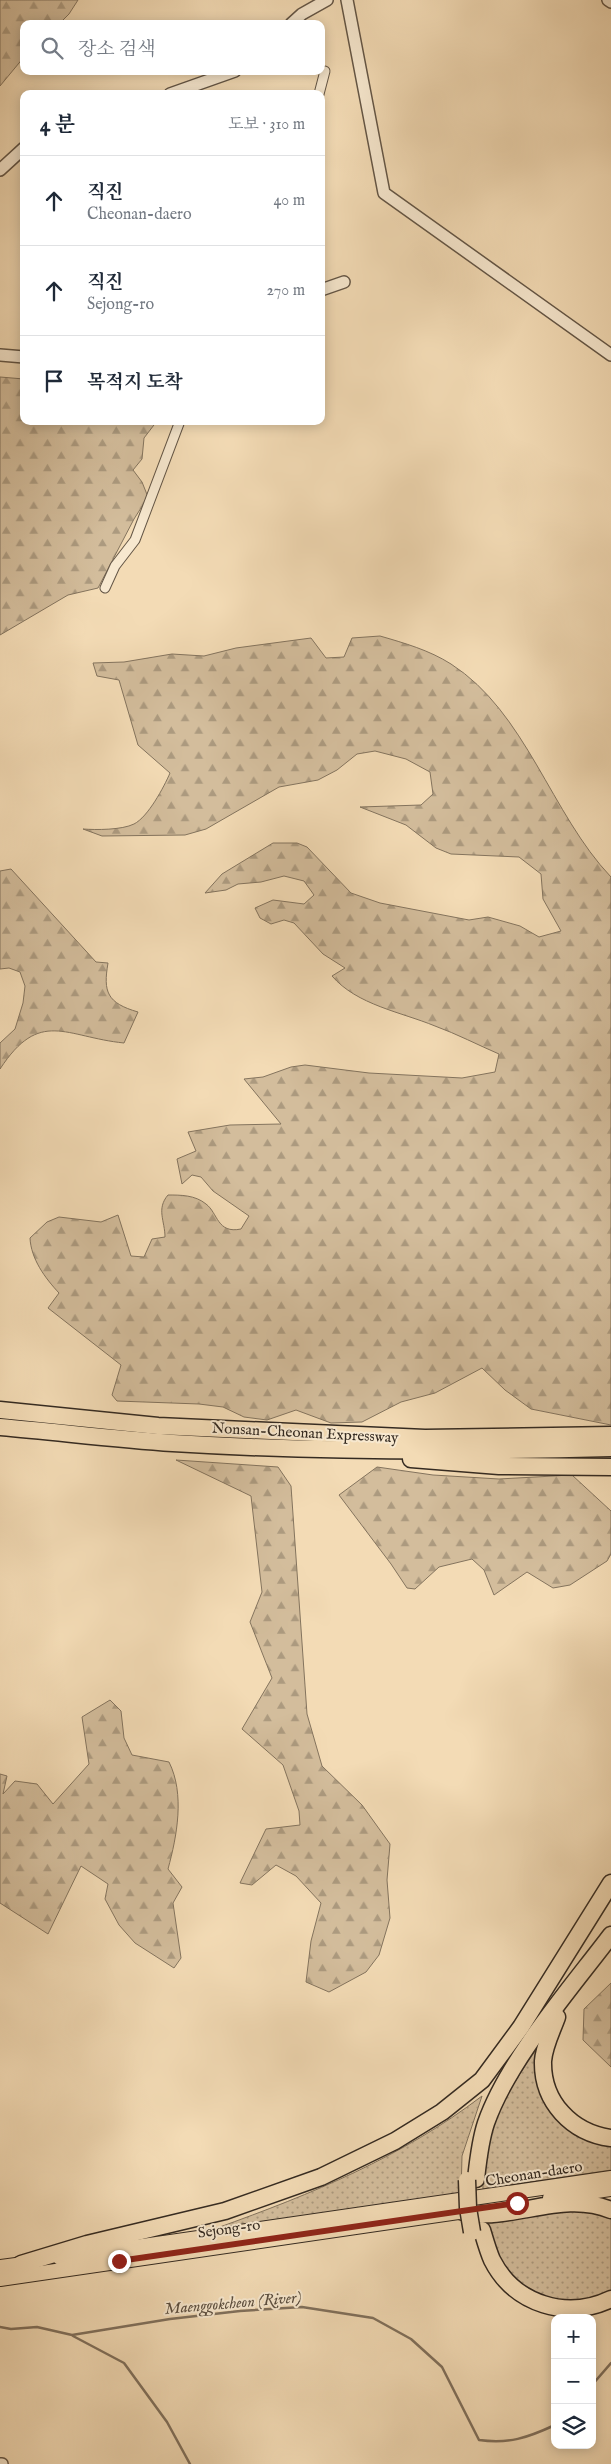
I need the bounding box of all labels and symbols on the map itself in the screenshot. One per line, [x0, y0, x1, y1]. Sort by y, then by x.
street label: Nonsan-Cheonan Expressway [211, 1419, 399, 1447]
street label: Cheonan-daero [484, 2157, 584, 2191]
route start [506, 2192, 529, 2215]
street label: Sejong-ro [197, 2215, 261, 2243]
route end [108, 2250, 131, 2273]
water label: Maenggokcheon (River) [164, 2288, 302, 2320]

